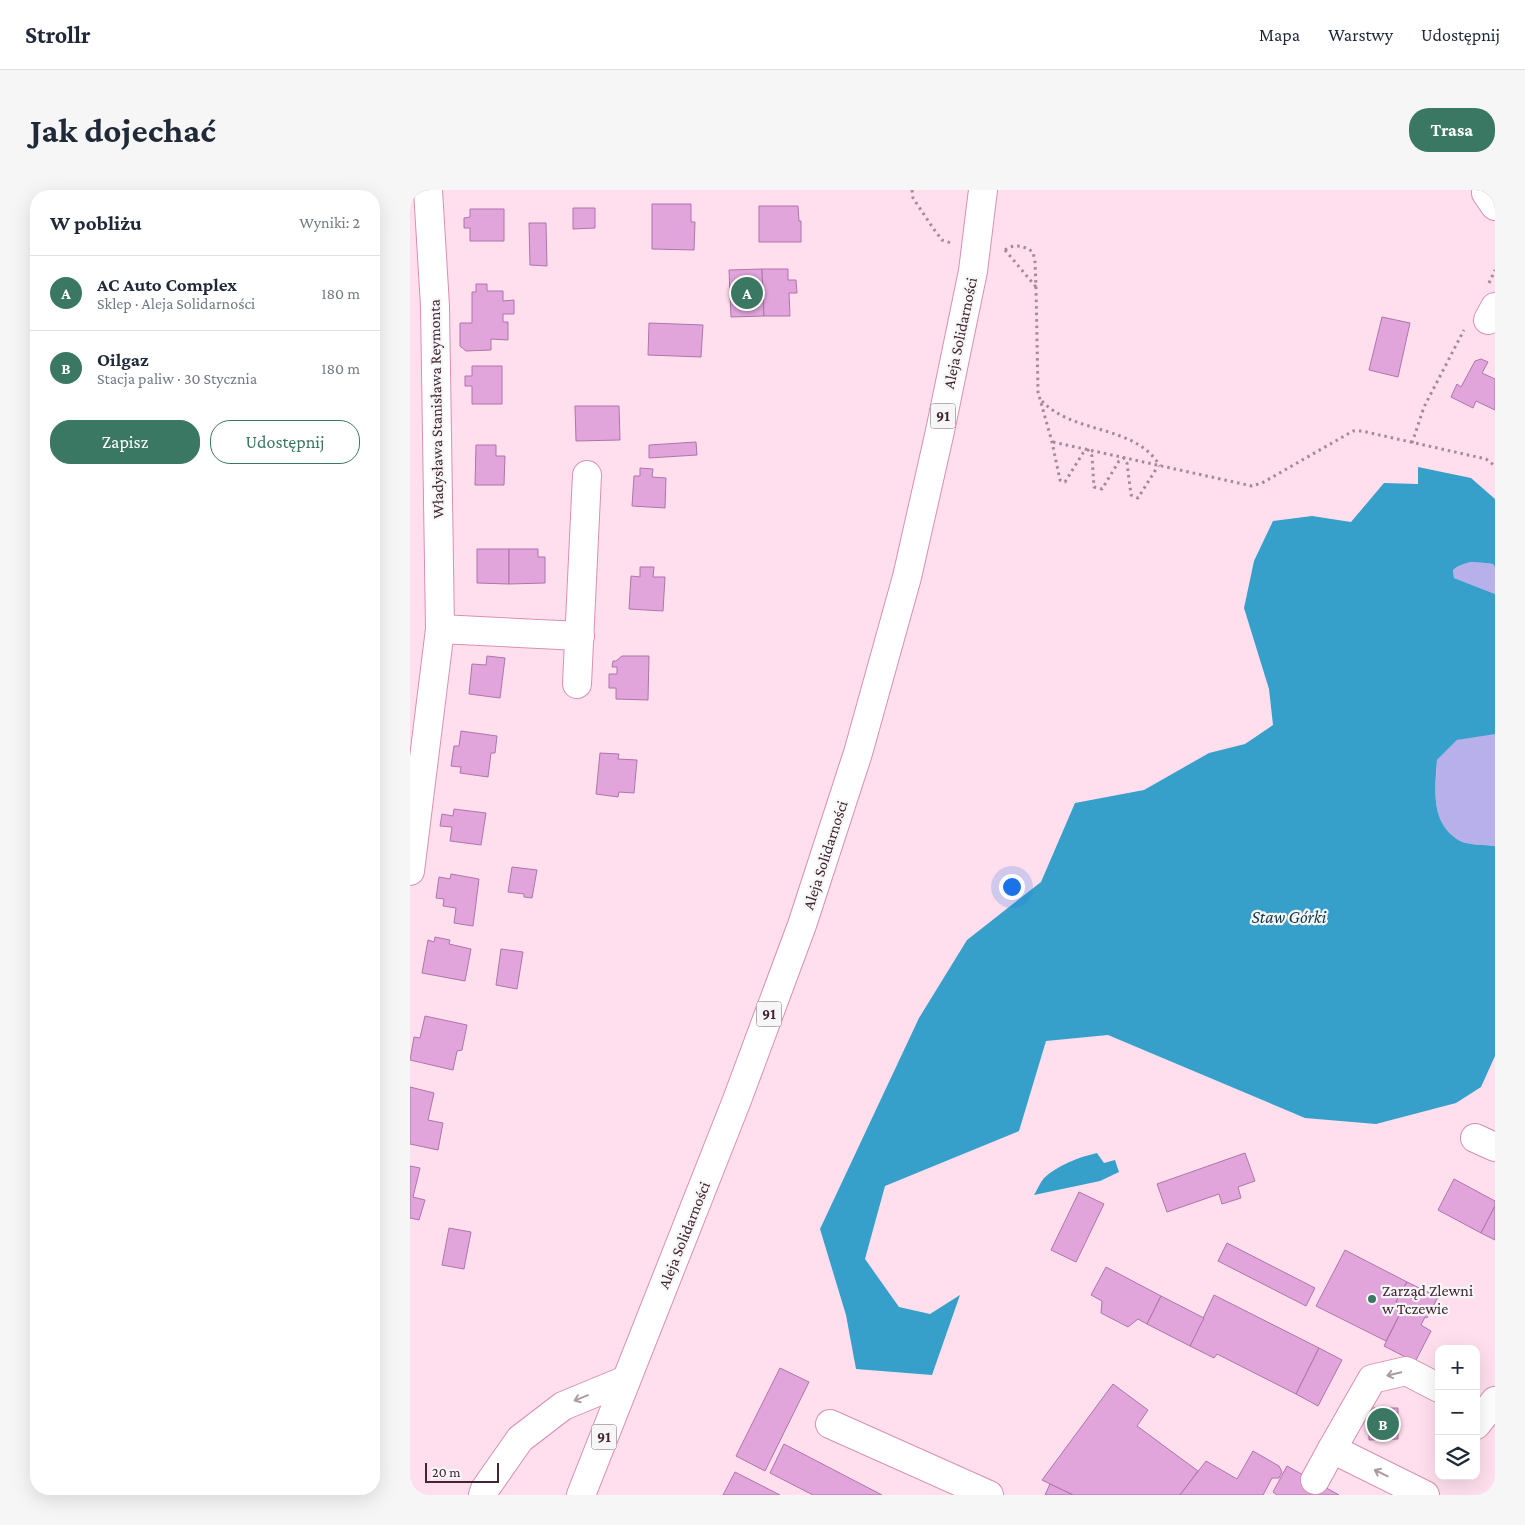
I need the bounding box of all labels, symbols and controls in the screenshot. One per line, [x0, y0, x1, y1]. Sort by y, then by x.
text: Strollr [25, 21, 91, 48]
text: Mapa [1259, 25, 1300, 45]
text: Warstwy [1328, 25, 1393, 45]
text: Udostępnij [1421, 25, 1500, 45]
button: Trasa [1409, 108, 1495, 152]
text: Jak dojechać [30, 111, 216, 150]
text: W pobliżu [50, 211, 142, 235]
text: Wyniki: 2 [299, 214, 360, 231]
text: AC Auto Complex [97, 274, 237, 295]
pin: A [731, 274, 763, 312]
street label: Aleja Solidarności [940, 276, 981, 391]
text: A [61, 285, 71, 302]
text: 180 m [321, 285, 360, 302]
text: Sklep · Aleja Solidarności [97, 295, 255, 312]
street label: Władysława Stanisława Reymonta [426, 298, 447, 519]
text: Oilgaz [97, 349, 149, 370]
text: B [61, 360, 71, 377]
text: 180 m [321, 360, 360, 377]
text: Stacja paliw · 30 Stycznia [97, 370, 257, 387]
road number: 91 [930, 404, 956, 428]
button: Zapisz [50, 420, 200, 464]
button: Udostępnij [210, 420, 360, 464]
street label: Aleja Solidarności [799, 798, 852, 912]
your location [999, 874, 1025, 900]
water label: Staw Górki [1252, 907, 1327, 927]
road number: 91 [756, 1002, 782, 1026]
street label: Aleja Solidarności [655, 1179, 714, 1291]
place label: Zarząd Zlewni w Tczewie [1382, 1282, 1473, 1317]
marker: Zarząd Zlewni w Tczewie [1366, 1293, 1378, 1305]
map controls [1435, 1345, 1480, 1480]
button: + [1435, 1345, 1480, 1390]
one-way arrow [1387, 1370, 1403, 1379]
button: − [1435, 1390, 1480, 1435]
one-way arrow [574, 1394, 589, 1404]
pin: B [1367, 1405, 1399, 1443]
road number: 91 [592, 1424, 616, 1450]
button: layers [1435, 1435, 1480, 1480]
scale bar [425, 1460, 499, 1483]
text: 20 m [432, 1464, 460, 1480]
one-way arrow [1374, 1468, 1389, 1478]

